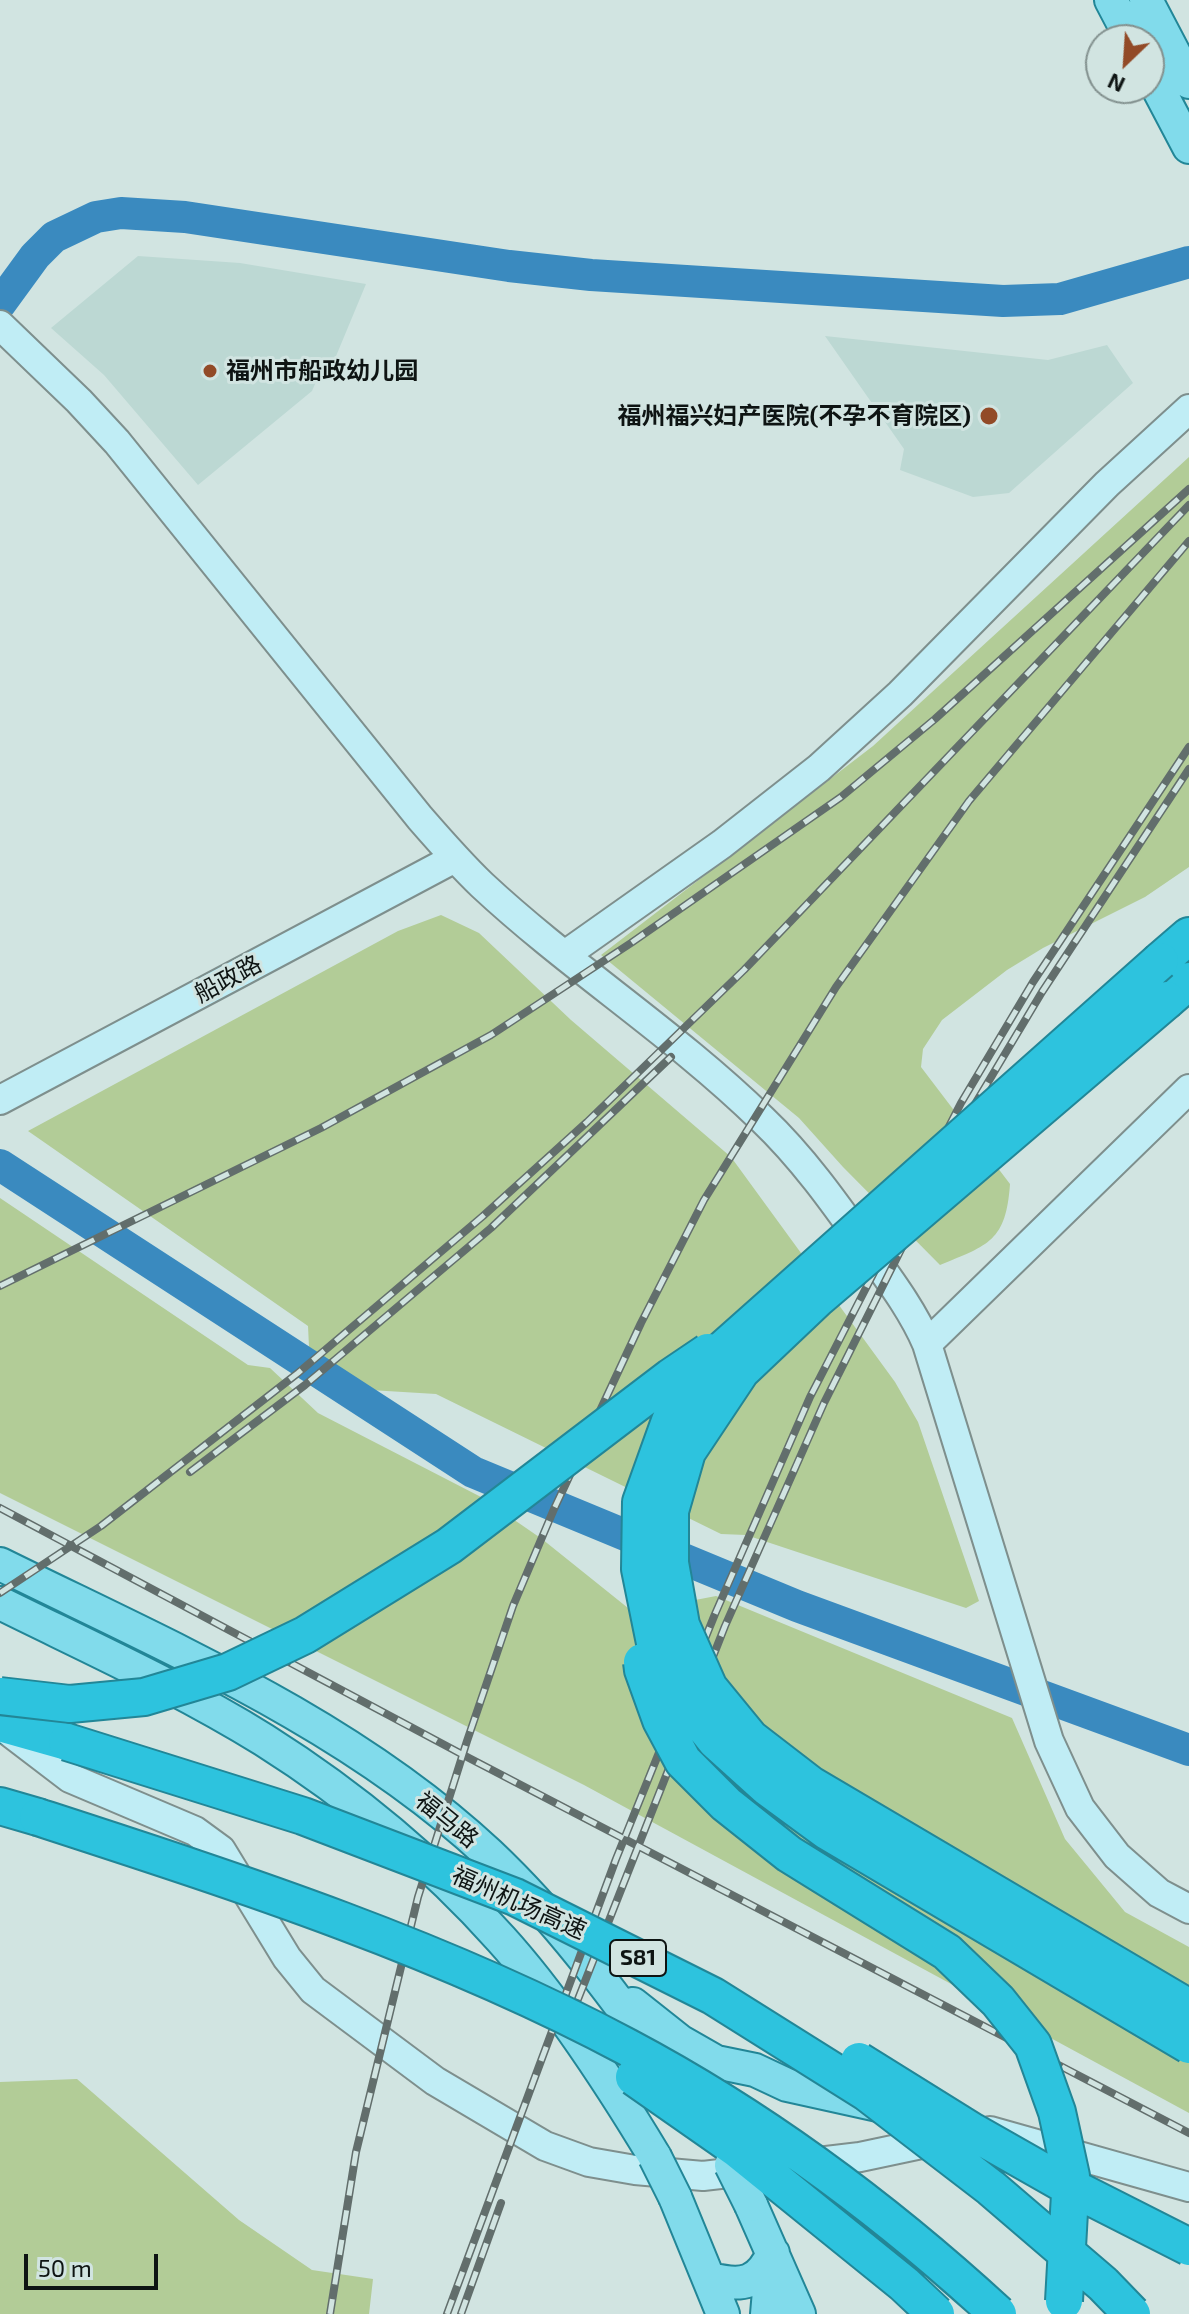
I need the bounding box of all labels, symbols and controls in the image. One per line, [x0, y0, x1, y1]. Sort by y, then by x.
north arrow [1085, 24, 1165, 104]
text: N [1103, 69, 1128, 99]
place label: 福州市船政幼儿园 [226, 357, 418, 385]
marker: 福州市船政幼儿园 [201, 362, 219, 380]
place label: 福州福兴妇产医院(不孕不育院区) [617, 402, 971, 430]
marker: 福州福兴妇产医院(不孕不育院区) [978, 405, 1000, 427]
street label: 船政路 [189, 949, 267, 1009]
street label: 福马路 [410, 1786, 484, 1854]
street label: 福州机场高速 [447, 1861, 591, 1945]
road number: S81 [610, 1940, 666, 1976]
scale bar [28, 2238, 162, 2288]
text: 50 m [38, 2253, 92, 2282]

